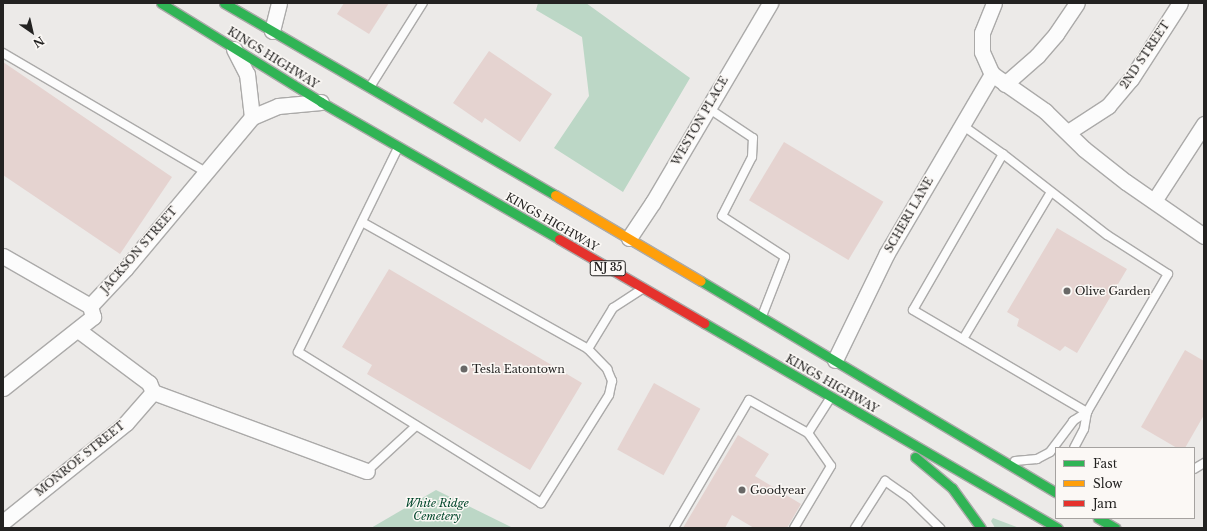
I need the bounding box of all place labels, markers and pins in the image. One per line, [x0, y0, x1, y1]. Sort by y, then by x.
place label: Olive Garden [1075, 284, 1151, 298]
marker: Olive Garden [1062, 286, 1072, 296]
place label: Tesla Eatontown [472, 362, 565, 376]
marker: Tesla Eatontown [459, 364, 469, 374]
place label: Goodyear [750, 483, 806, 497]
marker: Goodyear [737, 485, 747, 495]

